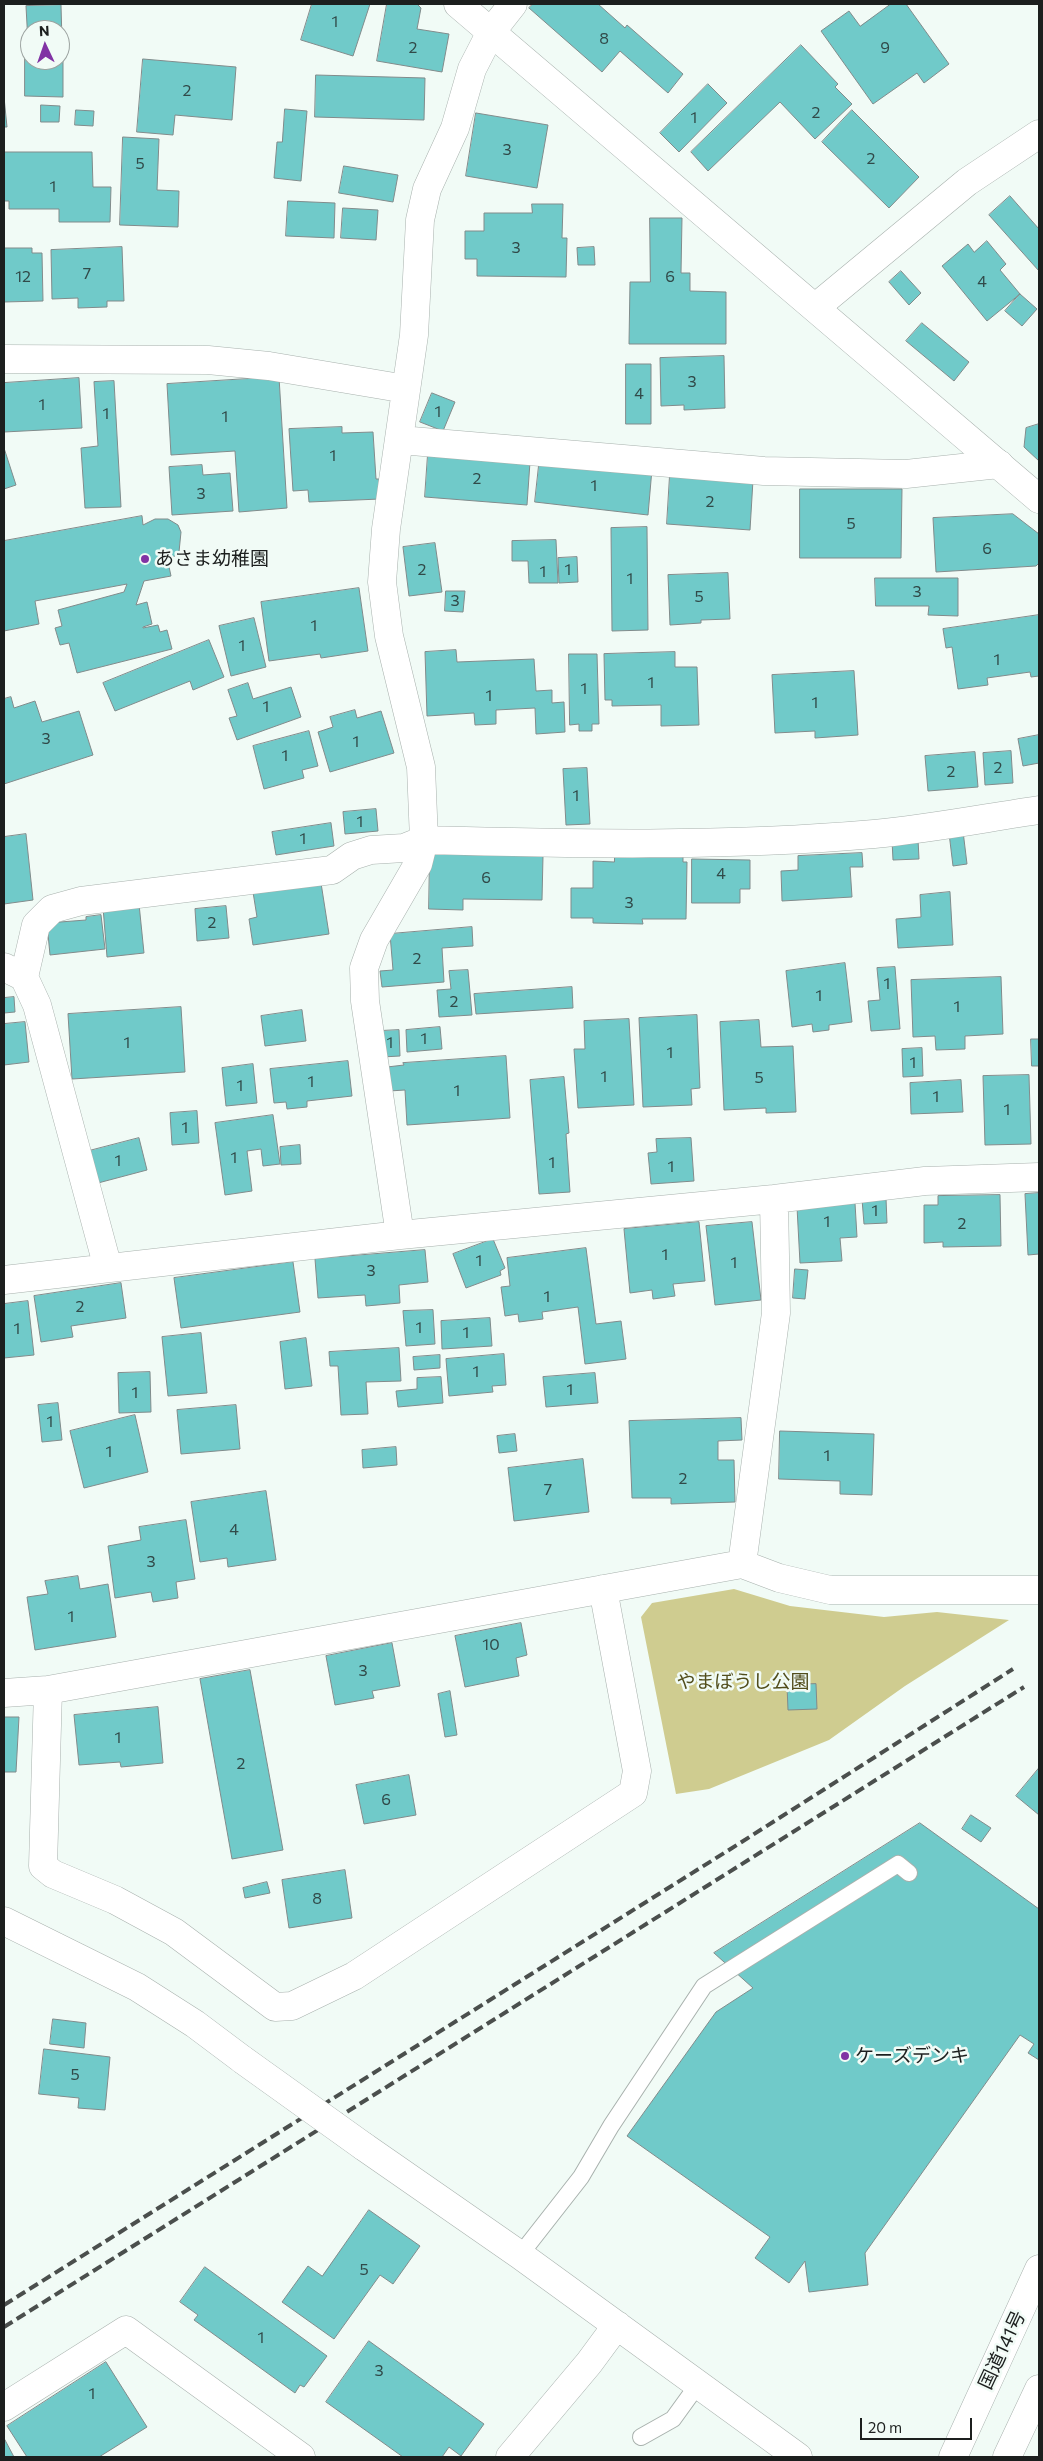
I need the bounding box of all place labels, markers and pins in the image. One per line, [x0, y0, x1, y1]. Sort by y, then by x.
place label: あさま幼稚園 [155, 548, 269, 570]
marker: あさま幼稚園 [139, 553, 151, 565]
place label: ケーズデンキ [855, 2045, 969, 2067]
marker: ケーズデンキ [839, 2050, 851, 2062]

